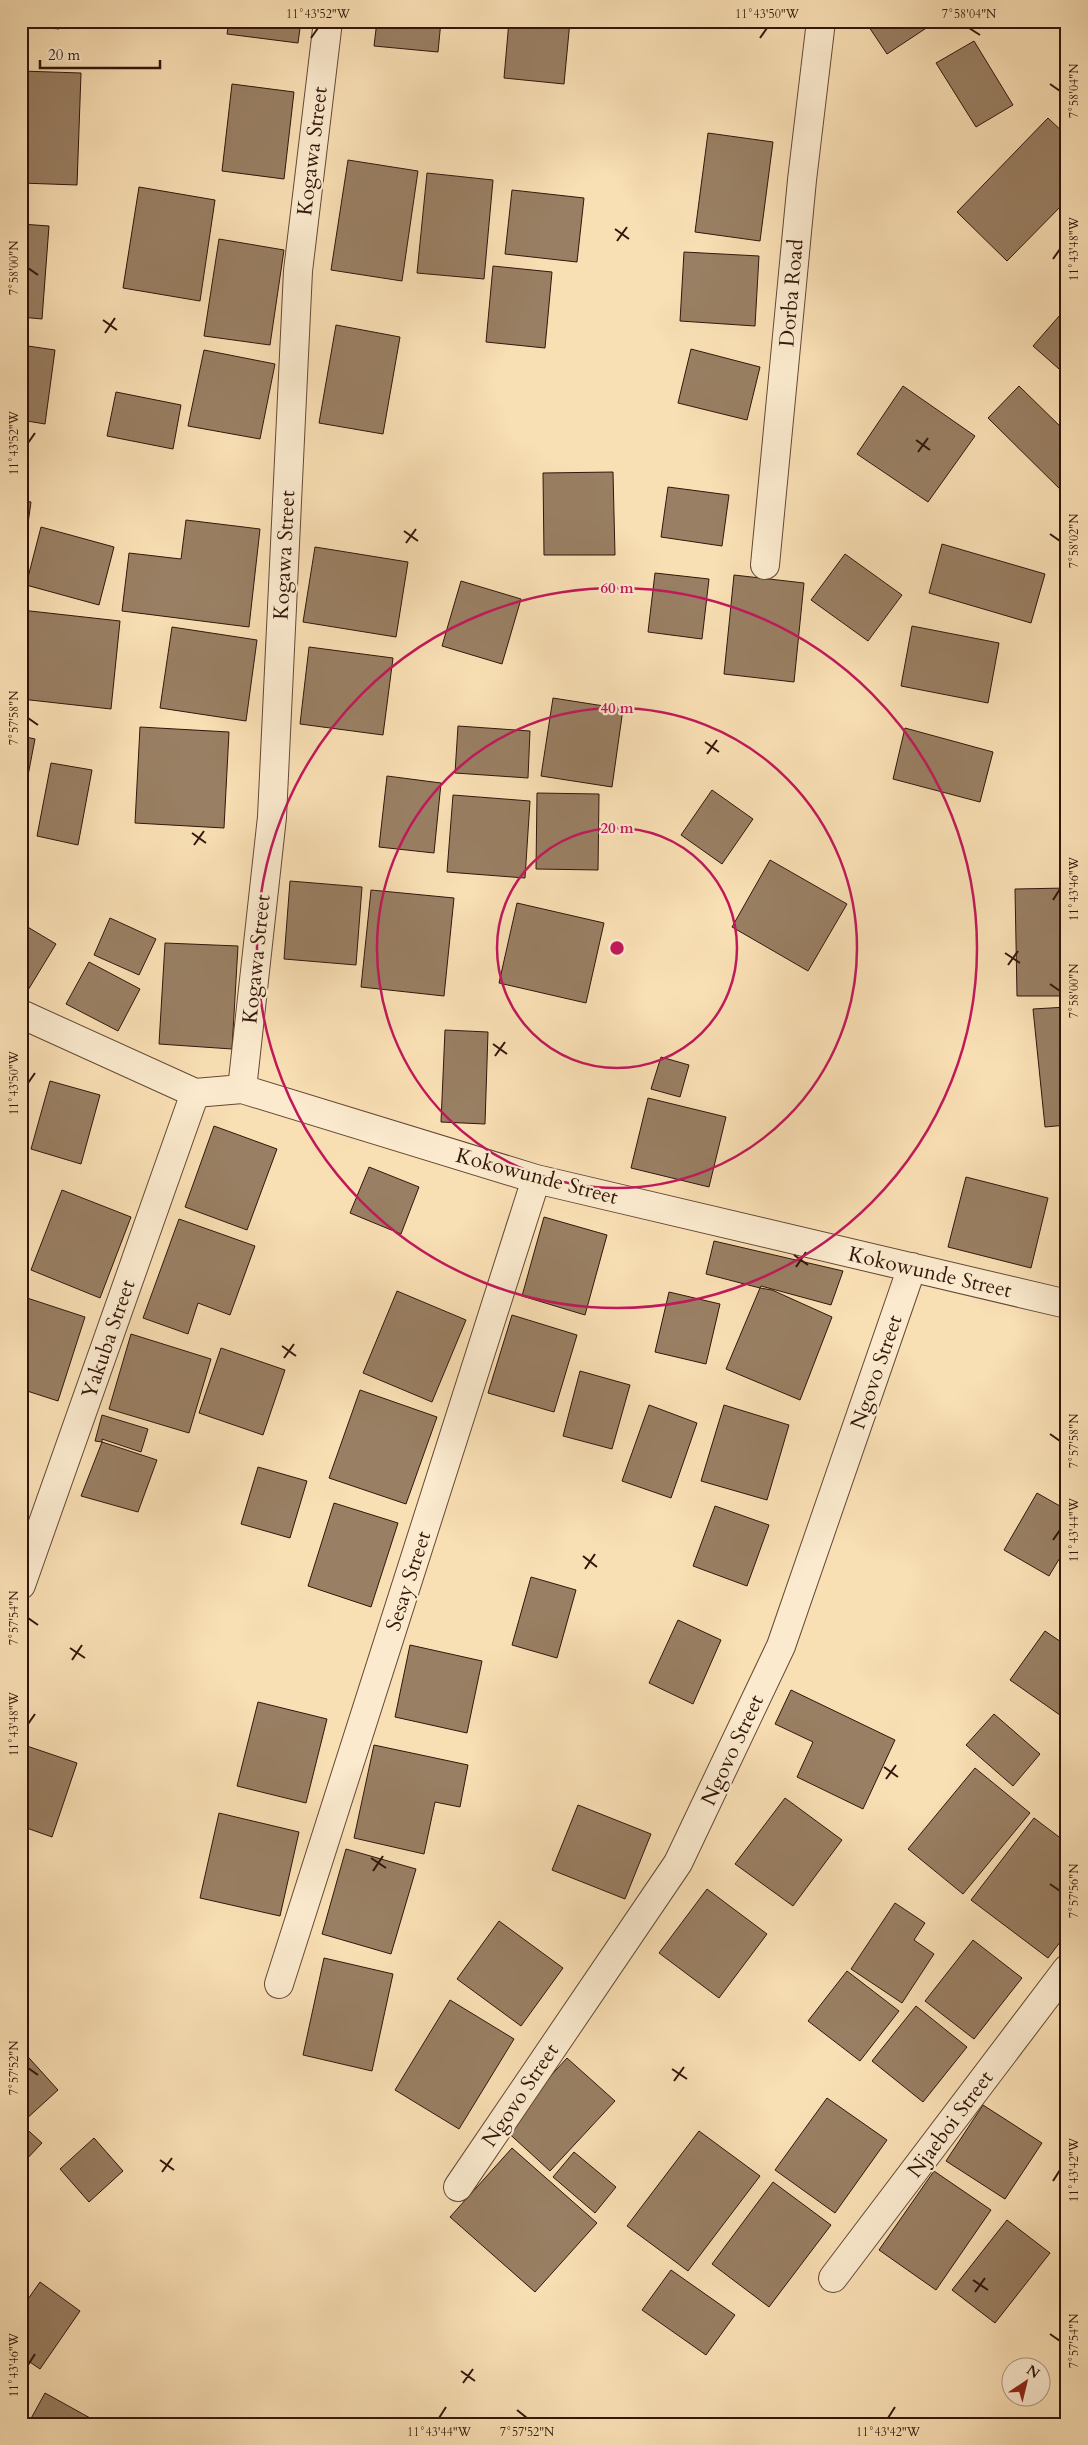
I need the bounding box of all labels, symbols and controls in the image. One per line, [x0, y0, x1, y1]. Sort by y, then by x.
text: 11°43'52"W [286, 6, 351, 22]
text: 11°43'50"W [735, 6, 800, 22]
text: 7°58'04"N [942, 6, 997, 22]
scale bar [40, 38, 160, 70]
text: 20 m [48, 45, 80, 65]
text: 7°58'04"N [1066, 63, 1082, 118]
street label: Kogawa Street [290, 84, 335, 217]
text: 11°43'48"W [1066, 216, 1082, 281]
street label: Dorba Road [772, 238, 811, 348]
text: 7°58'00"N [6, 240, 22, 295]
text: 11°43'52"W [6, 410, 22, 475]
street label: Kogawa Street [267, 489, 302, 621]
text: 7°58'02"N [1066, 513, 1082, 568]
text: 60 m [600, 578, 634, 598]
text: 7°57'58"N [6, 690, 22, 745]
text: 40 m [600, 698, 634, 718]
text: 20 m [600, 818, 634, 838]
text: 11°43'46"W [1066, 856, 1082, 921]
street label: Kogawa Street [235, 893, 278, 1025]
centre of rings [608, 939, 626, 957]
text: 7°58'00"N [1066, 963, 1082, 1018]
text: 11°43'50"W [6, 1050, 22, 1115]
street label: Kokowunde Street [453, 1141, 621, 1212]
street label: Kokowunde Street [845, 1240, 1015, 1305]
street label: Yakuba Street [75, 1275, 142, 1403]
street label: Ngovo Street [843, 1311, 910, 1433]
text: 7°57'58"N [1066, 1413, 1082, 1468]
text: 11°43'44"W [1066, 1497, 1082, 1562]
street label: Sesay Street [379, 1527, 438, 1635]
text: 7°57'54"N [6, 1590, 22, 1645]
street label: Ngovo Street [694, 1690, 771, 1810]
text: 11°43'48"W [6, 1691, 22, 1756]
text: 7°57'56"N [1066, 1863, 1082, 1918]
street label: Ngovo Street [475, 2037, 566, 2153]
text: 7°57'52"N [6, 2040, 22, 2095]
street label: Njaeboi Street [901, 2065, 1000, 2184]
text: 11°43'42"W [1066, 2137, 1082, 2202]
text: 7°57'54"N [1066, 2313, 1082, 2368]
text: 11°43'46"W [6, 2332, 22, 2397]
north arrow [1000, 2358, 1050, 2408]
text: N [1023, 2360, 1044, 2383]
text: 11°43'44"W [407, 2424, 472, 2440]
text: 7°57'52"N [500, 2424, 555, 2440]
text: 11°43'42"W [856, 2424, 921, 2440]

